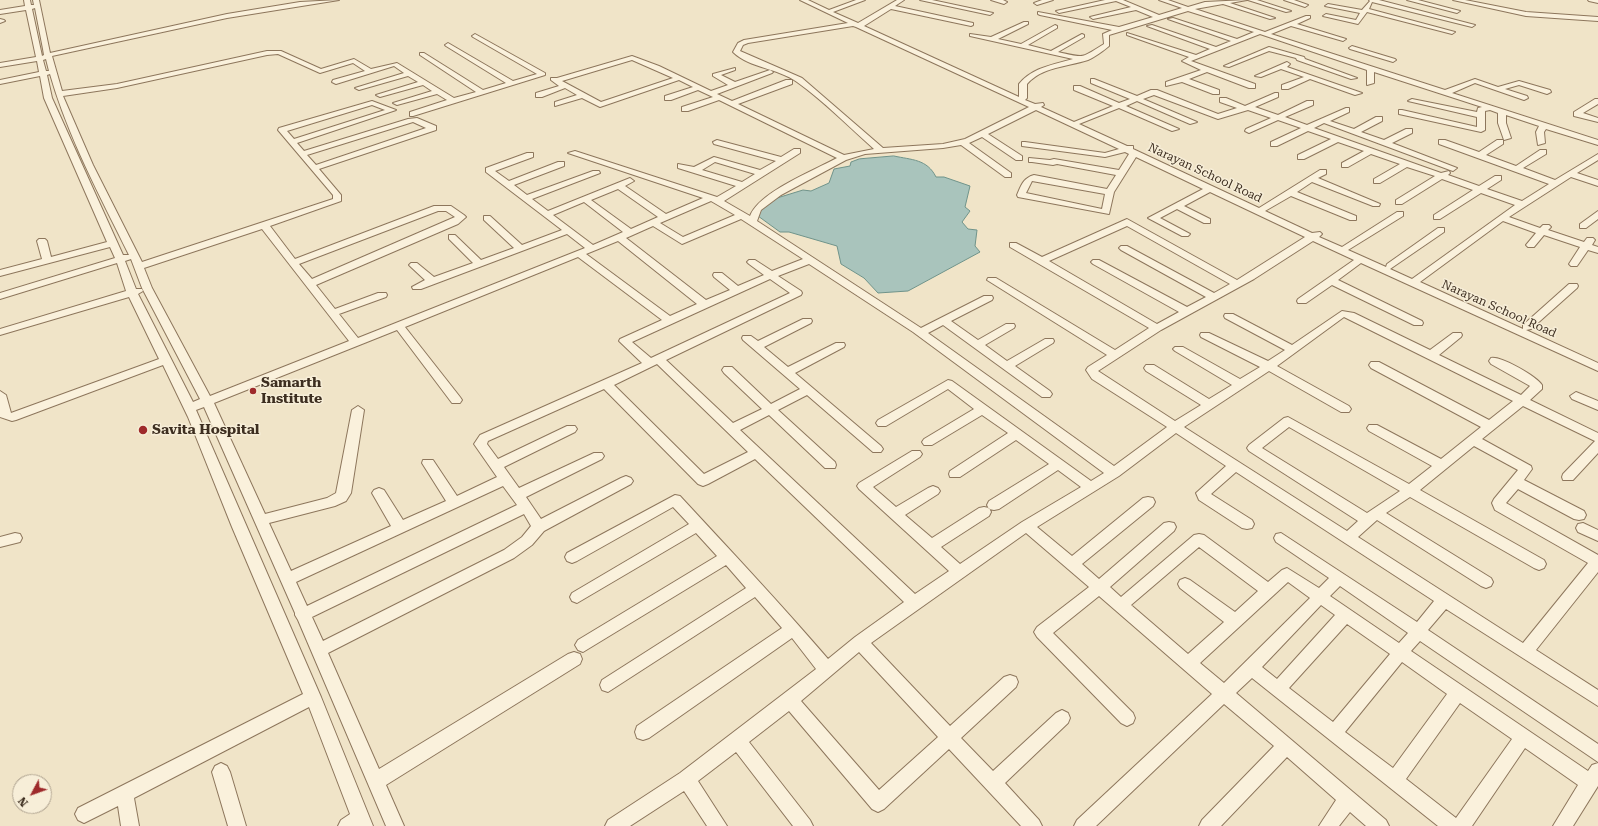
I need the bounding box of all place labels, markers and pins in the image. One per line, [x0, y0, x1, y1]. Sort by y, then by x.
place label: Samarth Institute [261, 375, 322, 408]
marker: Samarth Institute [248, 386, 258, 396]
place label: Savita Hospital [152, 422, 259, 438]
marker: Savita Hospital [137, 424, 149, 436]

